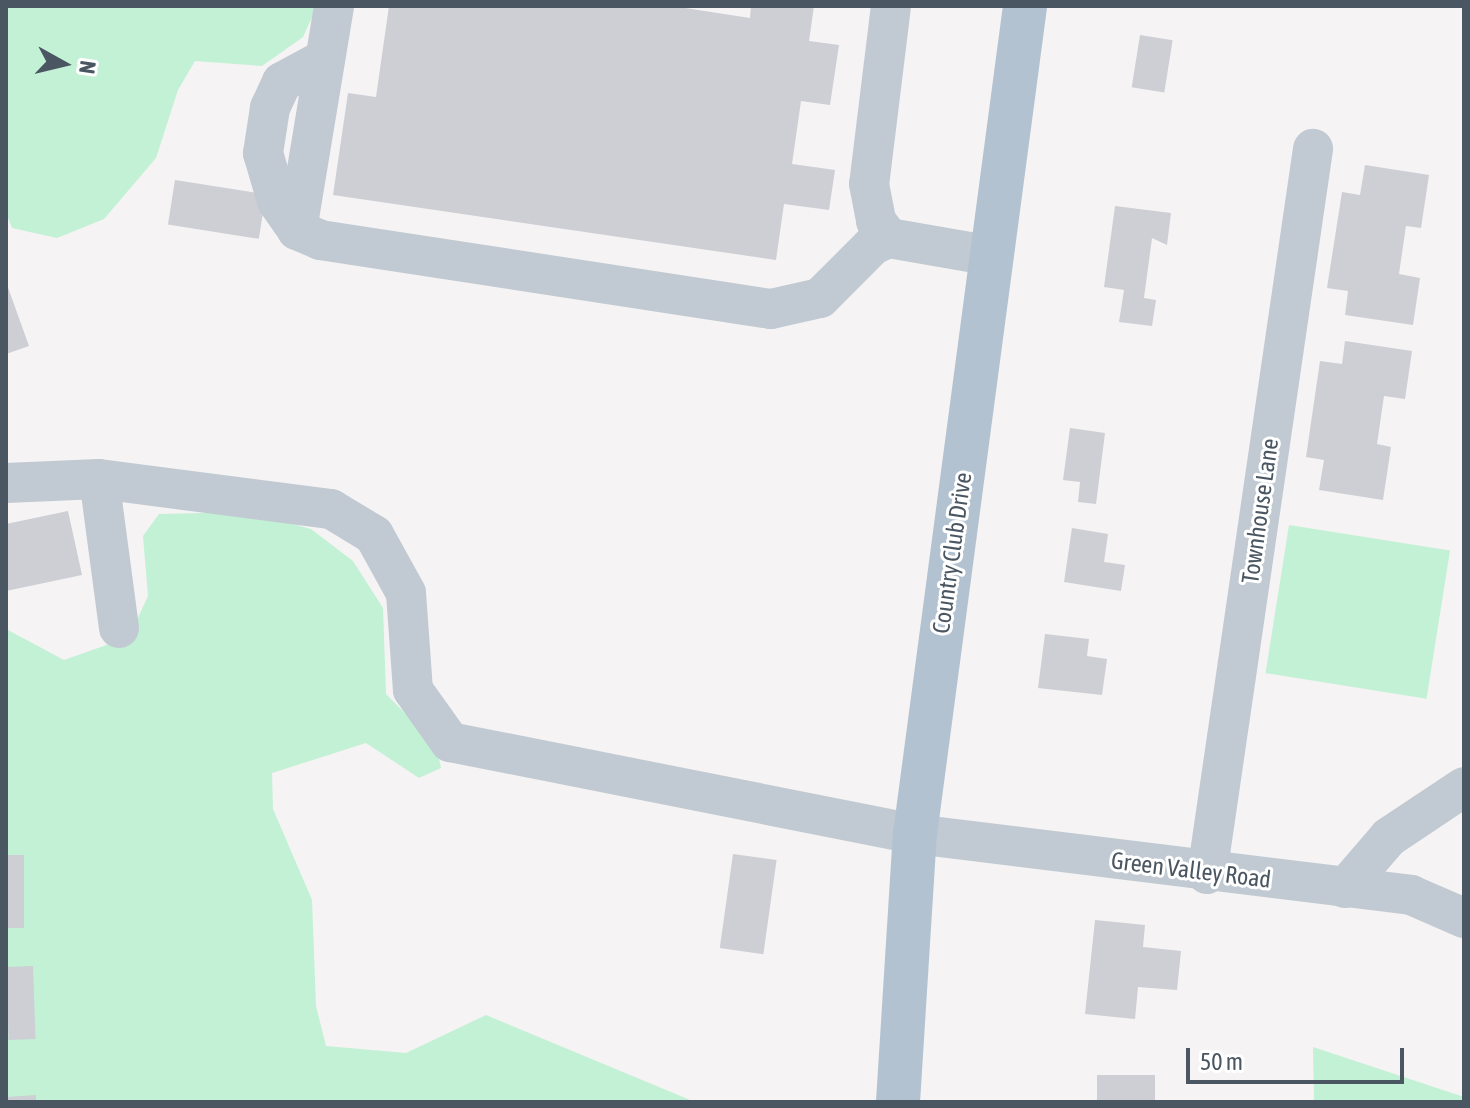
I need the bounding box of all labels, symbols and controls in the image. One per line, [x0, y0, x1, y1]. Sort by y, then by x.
north arrow [24, 24, 104, 104]
text: N [74, 59, 102, 76]
street label: Townhouse Lane [1236, 437, 1284, 585]
street label: Country Club Drive [926, 471, 978, 635]
street label: Green Valley Road [1109, 846, 1273, 894]
scale bar [1190, 1032, 1408, 1082]
text: 50 m [1200, 1048, 1243, 1075]

